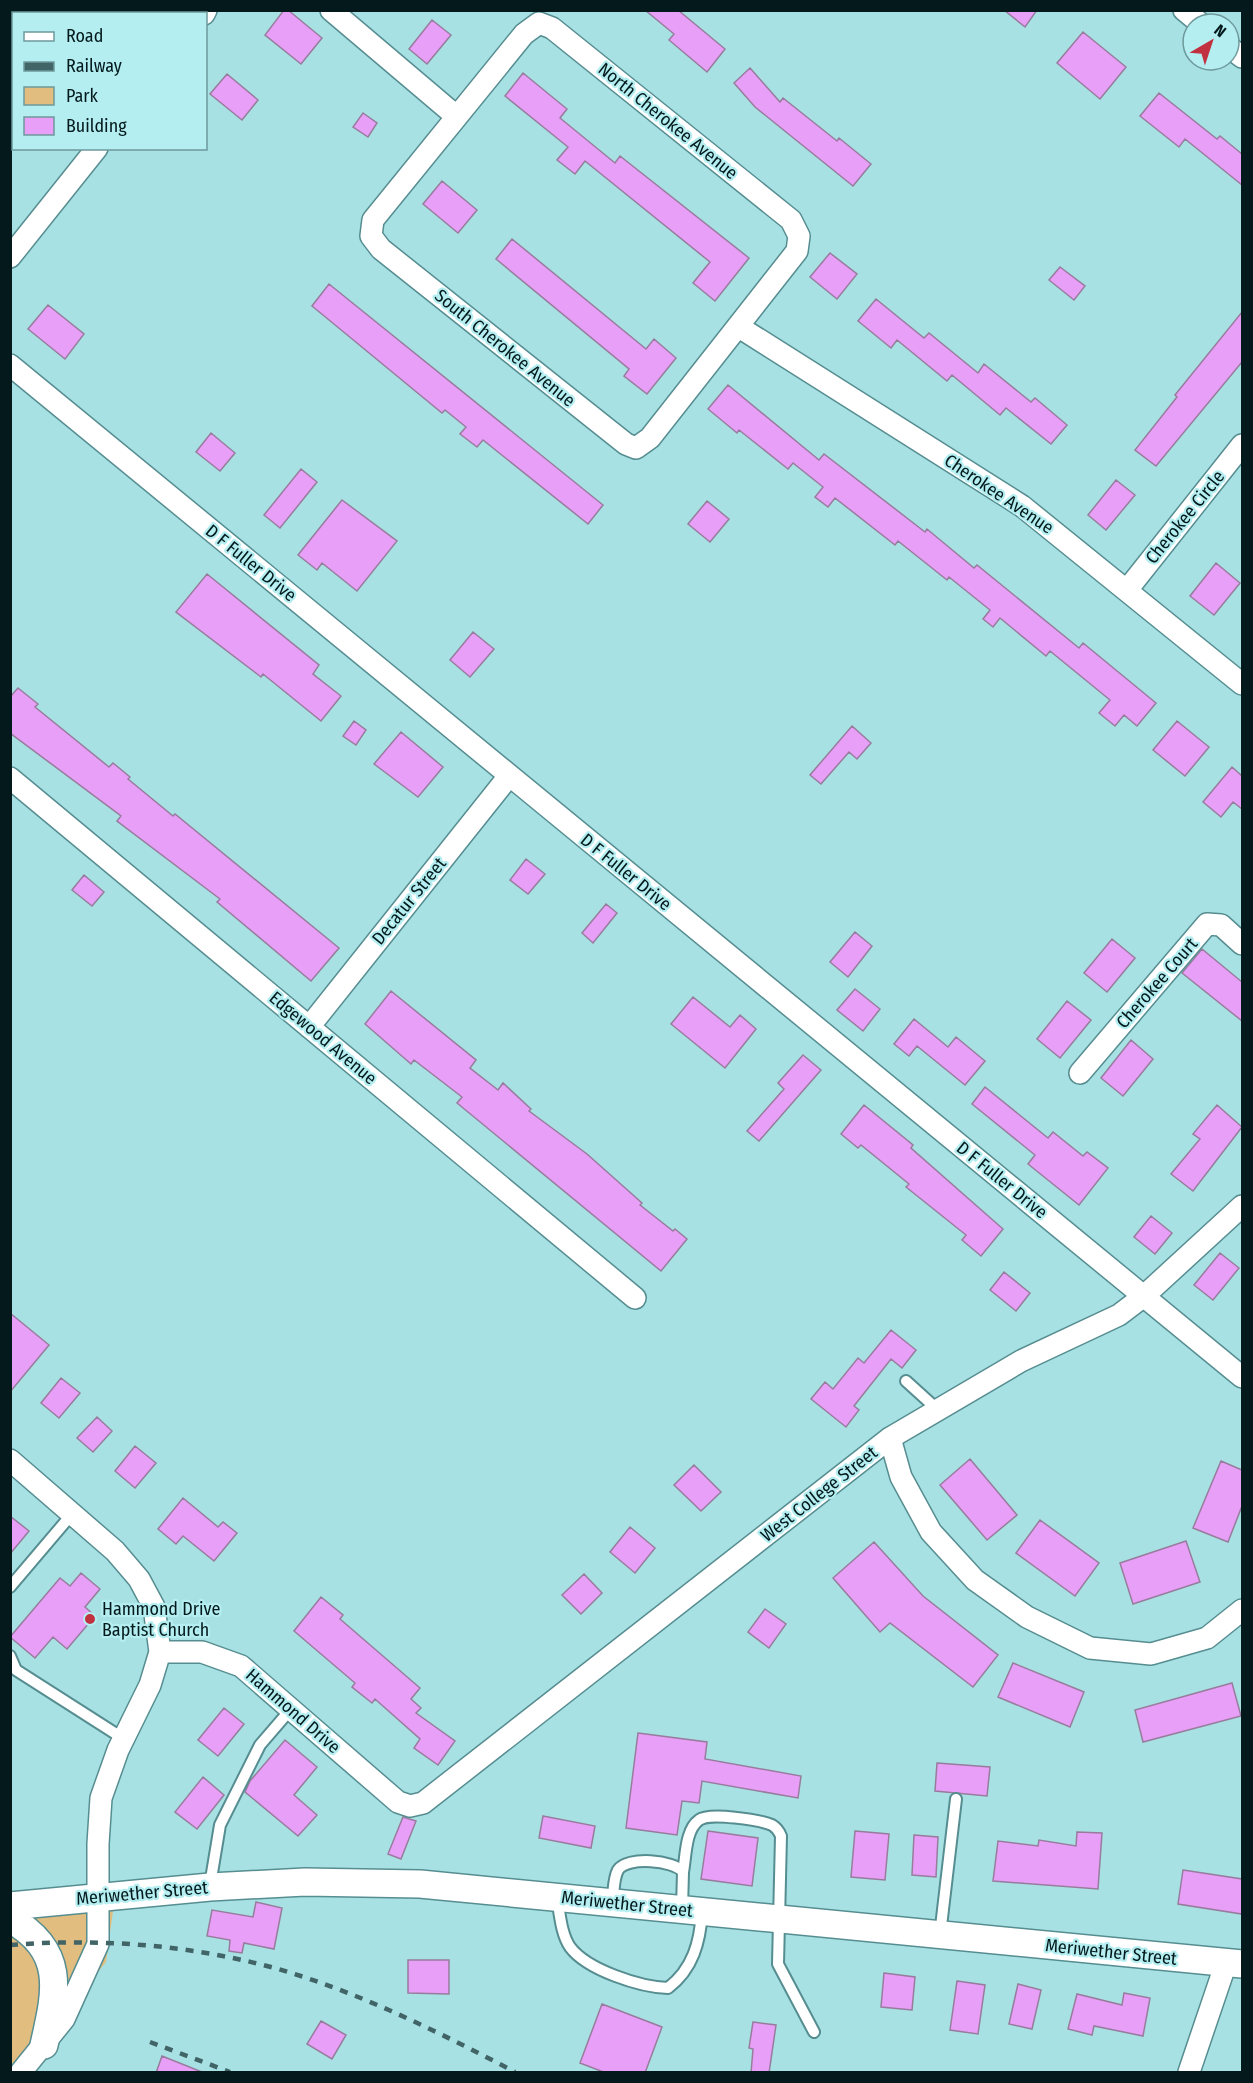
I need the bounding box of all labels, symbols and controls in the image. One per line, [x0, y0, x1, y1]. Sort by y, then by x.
legend [12, 12, 207, 150]
north arrow [1181, 12, 1241, 72]
text: N [1210, 20, 1230, 41]
text: Road [66, 25, 103, 47]
text: Railway [66, 55, 122, 77]
street label: North Cherokee Avenue [594, 58, 742, 184]
text: Park [66, 85, 99, 107]
text: Building [66, 115, 127, 137]
street label: South Cherokee Avenue [430, 285, 580, 411]
street label: Cherokee Avenue [940, 449, 1058, 539]
street label: Cherokee Circle [1141, 466, 1229, 568]
street label: D F Fuller Drive [201, 520, 301, 606]
street label: D F Fuller Drive [576, 829, 676, 915]
street label: Decatur Street [367, 853, 451, 949]
street label: Cherokee Court [1112, 933, 1202, 1033]
street label: Edgewood Avenue [265, 987, 381, 1089]
street label: D F Fuller Drive [952, 1137, 1052, 1223]
street label: West College Street [756, 1442, 882, 1546]
place label: Hammond Drive Baptist Church [102, 1598, 220, 1641]
marker: Hammond Drive Baptist Church [83, 1612, 97, 1626]
street label: Hammond Drive [241, 1664, 345, 1758]
street label: Meriwether Street [75, 1876, 209, 1910]
street label: Meriwether Street [560, 1886, 694, 1922]
street label: Meriwether Street [1044, 1934, 1178, 1970]

